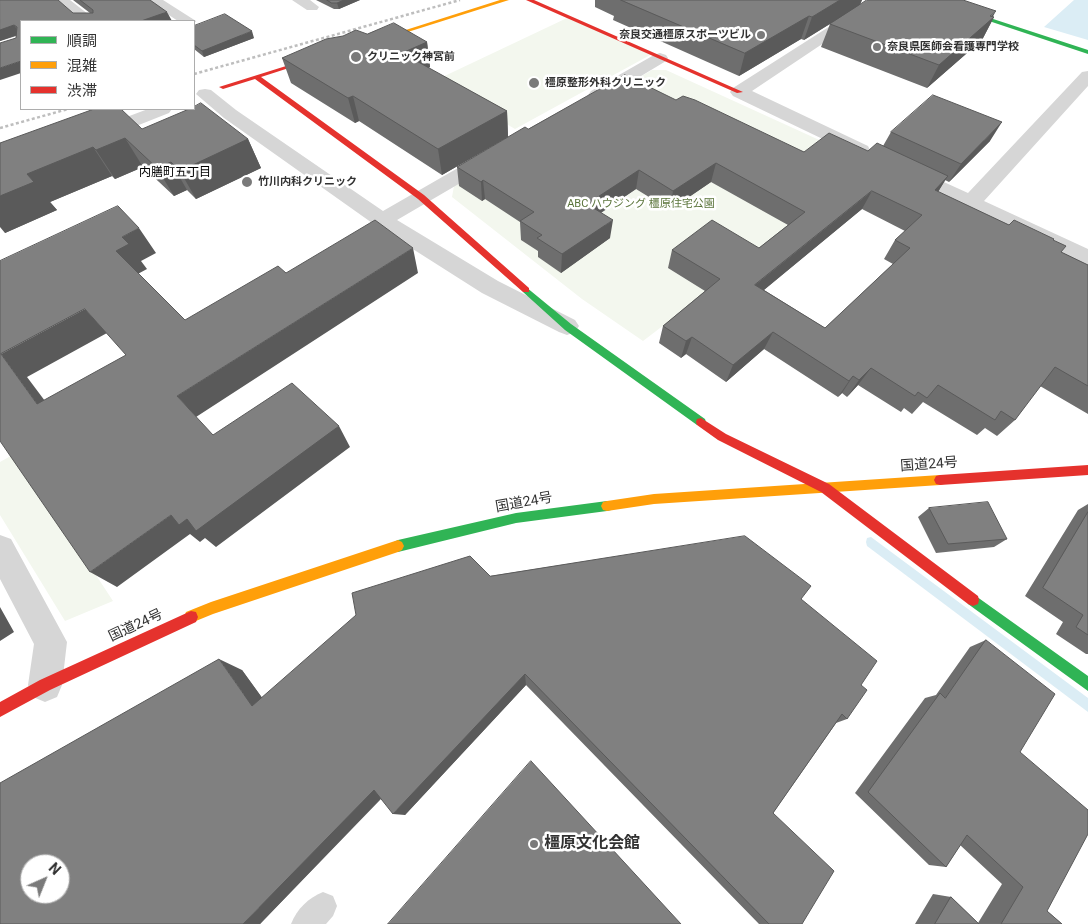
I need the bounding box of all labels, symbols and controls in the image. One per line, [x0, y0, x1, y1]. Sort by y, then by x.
legend [20, 20, 195, 110]
place label: 奈良交通橿原スポーツビル [619, 28, 751, 42]
marker: 奈良交通橿原スポーツビル [755, 29, 767, 41]
text: 順調 [67, 32, 97, 50]
place label: 奈良県医師会看護専門学校 [887, 40, 1019, 54]
marker: 奈良県医師会看護専門学校 [871, 41, 883, 53]
marker: クリニック神宮前 [349, 50, 363, 64]
place label: クリニック神宮前 [367, 50, 455, 64]
text: 混雑 [67, 57, 97, 75]
marker: 橿原整形外科クリニック [527, 76, 541, 90]
place label: 橿原整形外科クリニック [545, 76, 666, 90]
text: 渋滞 [67, 82, 97, 100]
district label: 内膳町五丁目 [139, 166, 211, 180]
marker: 竹川内科クリニック [240, 175, 254, 189]
place label: 竹川内科クリニック [258, 175, 357, 189]
park label: ABC ハウジング 橿原住宅公園 [567, 197, 715, 211]
street label: 国道24号 [900, 455, 958, 475]
street label: 国道24号 [494, 490, 554, 516]
street label: 国道24号 [106, 606, 166, 646]
place label: 橿原文化会館 [544, 834, 640, 854]
marker: 橿原文化会館 [528, 838, 540, 850]
north arrow [20, 854, 70, 904]
text: N [46, 860, 64, 878]

